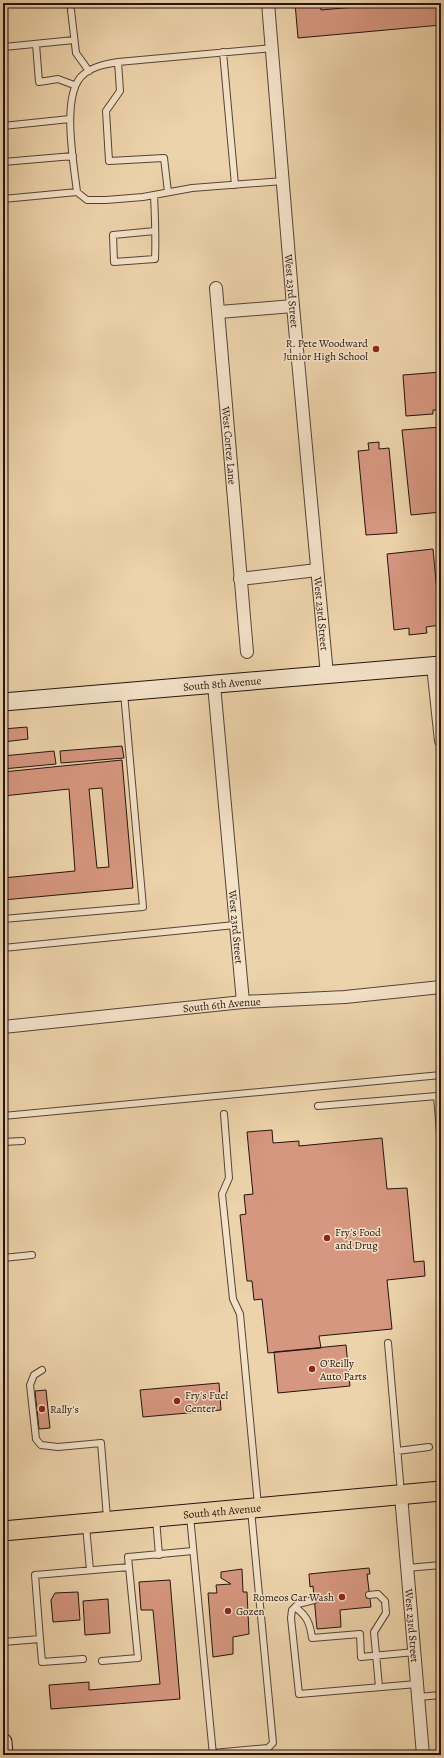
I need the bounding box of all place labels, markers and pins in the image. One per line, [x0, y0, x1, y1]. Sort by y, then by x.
place label: R. Pete Woodward Junior High School [283, 336, 368, 364]
marker: R. Pete Woodward Junior High School [371, 344, 381, 354]
place label: Fry's Food and Drug [335, 1225, 381, 1253]
marker: Fry's Food and Drug [322, 1233, 332, 1243]
place label: O'Reilly Auto Parts [319, 1356, 367, 1384]
marker: O'Reilly Auto Parts [307, 1364, 317, 1374]
place label: Fry's Fuel Center [185, 1388, 228, 1416]
marker: Fry's Fuel Center [172, 1396, 182, 1406]
place label: Rally's [50, 1402, 79, 1417]
marker: Rally's [37, 1404, 47, 1414]
place label: Romeos Car Wash [253, 1590, 334, 1605]
marker: Romeos Car Wash [337, 1592, 347, 1602]
place label: Gozen [236, 1604, 265, 1619]
marker: Gozen [223, 1606, 233, 1616]

